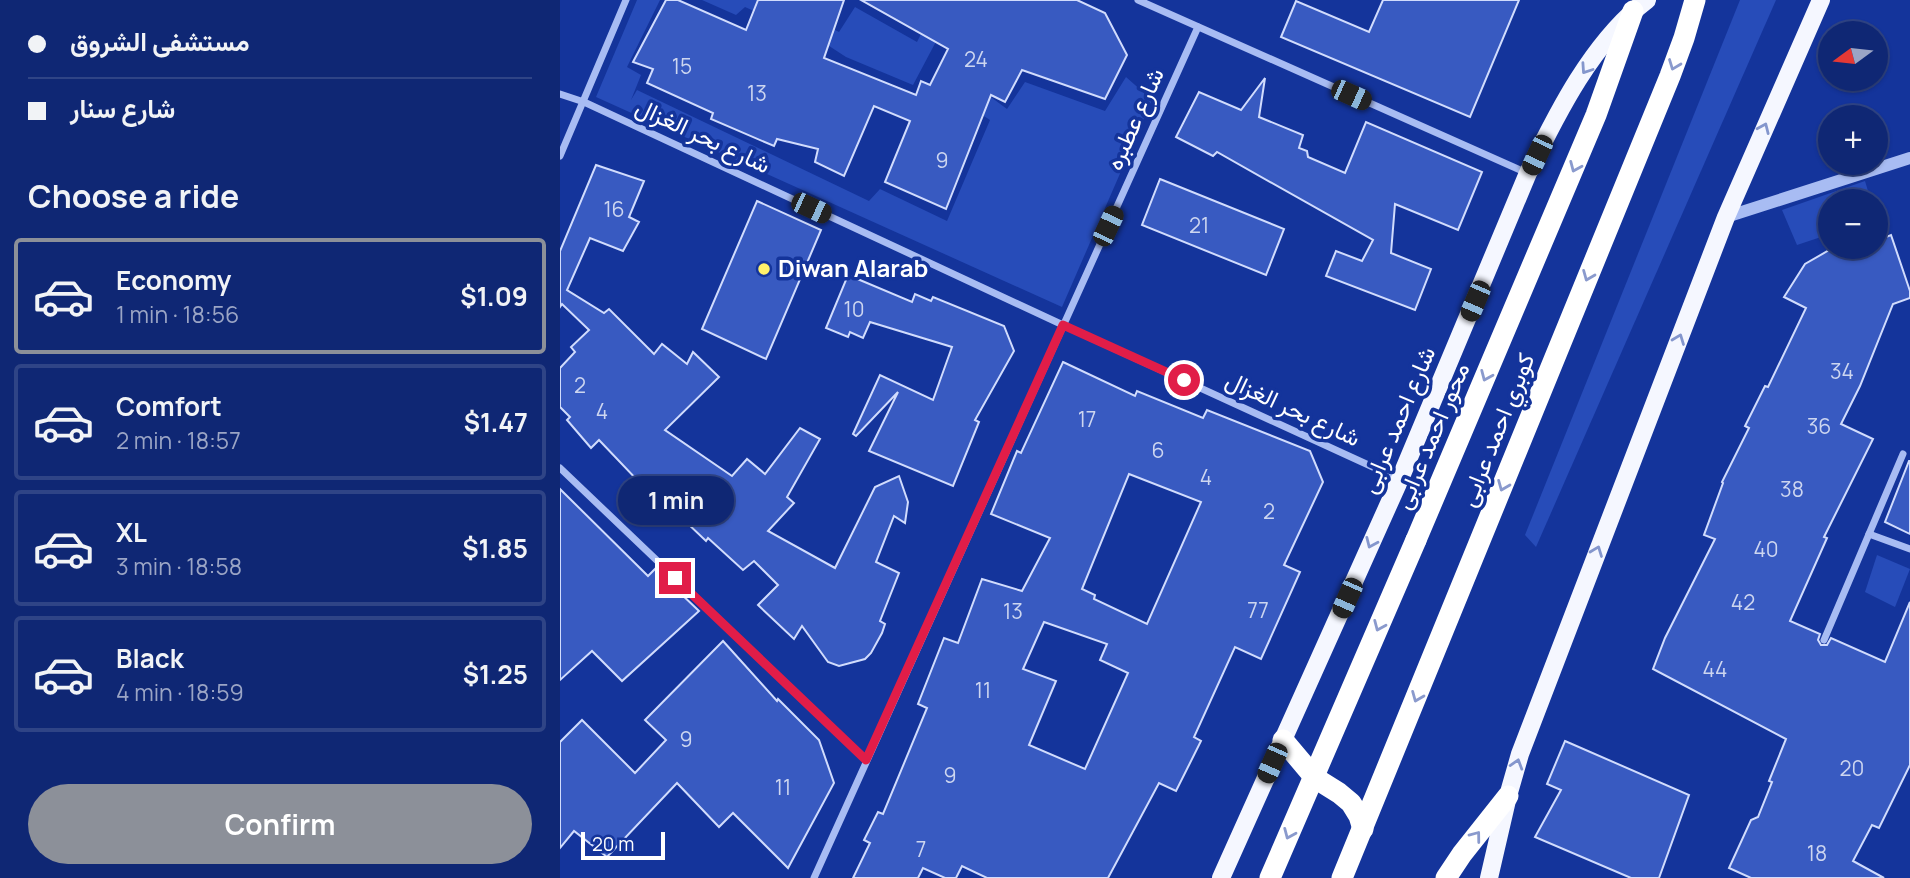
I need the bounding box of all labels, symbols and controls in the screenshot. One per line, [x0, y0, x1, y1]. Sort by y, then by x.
north arrow [1818, 21, 1888, 91]
map controls [1818, 21, 1888, 259]
text: مستشفى الشروق [70, 23, 250, 59]
house number: 24 [964, 45, 988, 73]
house number: 15 [672, 52, 692, 80]
one-way arrow [1668, 58, 1682, 70]
one-way arrow [1582, 61, 1594, 74]
street label: شارع عطبره [1096, 62, 1172, 175]
car [1328, 77, 1375, 113]
house number: 13 [747, 79, 767, 107]
street label: شارع بحر الغزال [630, 89, 776, 181]
text: شارع سنار [70, 90, 175, 126]
button: + [1818, 105, 1888, 175]
one-way arrow [1756, 123, 1770, 135]
car [1519, 132, 1556, 178]
house number: 9 [935, 146, 949, 174]
one-way arrow [1569, 159, 1583, 172]
text: Choose a ride [28, 174, 239, 218]
button: − [1818, 189, 1888, 259]
car [788, 190, 835, 226]
house number: 16 [603, 195, 625, 223]
car [1090, 203, 1127, 249]
house number: 21 [1189, 211, 1209, 239]
place label: Diwan Alarab [778, 251, 928, 284]
marker: Diwan Alarab [756, 261, 772, 277]
text: Economy [116, 262, 231, 298]
icon: car [32, 265, 95, 328]
one-way arrow [1583, 269, 1597, 281]
text: $1.09 [460, 278, 528, 314]
car [1458, 278, 1493, 324]
house number: 10 [844, 295, 865, 323]
text: 1 min · 18:56 [116, 298, 239, 330]
one-way arrow [1670, 333, 1684, 345]
street label: شارع احمد عرابى [1351, 341, 1443, 498]
street label: كوبري احمد عرابى [1450, 348, 1545, 513]
street label: محور احمد عرابى [1385, 357, 1476, 514]
house number: 34 [1830, 357, 1854, 385]
street label: شارع بحر الغزال [1220, 362, 1366, 454]
route start [1168, 364, 1200, 396]
one-way arrow [1480, 369, 1494, 381]
house number: 2 [574, 371, 586, 399]
text: Comfort [116, 388, 222, 424]
icon: car [32, 391, 95, 454]
house number: 4 [596, 397, 608, 425]
text: $1.47 [464, 404, 528, 440]
house number: 17 [1078, 405, 1096, 433]
house number: 36 [1807, 412, 1831, 440]
text: 2 min · 18:57 [116, 424, 241, 456]
house number: 6 [1151, 436, 1165, 464]
house number: 4 [1200, 463, 1212, 491]
house number: 38 [1780, 475, 1804, 503]
callout: 1 min [617, 476, 733, 526]
one-way arrow [1497, 480, 1511, 492]
text: 1 min [648, 484, 704, 516]
house number: 2 [1263, 497, 1275, 525]
text: XL [116, 514, 147, 550]
icon: car [32, 517, 95, 580]
text: $1.85 [462, 530, 528, 566]
house number: 40 [1753, 535, 1779, 563]
one-way arrow [1365, 536, 1379, 549]
one-way arrow [1589, 546, 1603, 558]
text: 3 min · 18:58 [116, 550, 242, 582]
route end [659, 562, 691, 594]
car [1329, 575, 1366, 621]
house number: 42 [1731, 588, 1755, 616]
house number: 77 [1247, 596, 1269, 624]
house number: 13 [1003, 597, 1023, 625]
one-way arrow [1373, 618, 1387, 631]
text: Black [116, 640, 184, 676]
icon: car [32, 643, 95, 706]
house number: 44 [1703, 655, 1727, 683]
text: $1.25 [463, 656, 528, 692]
text: 4 min · 18:59 [116, 676, 244, 708]
house number: 11 [975, 676, 991, 704]
one-way arrow [1411, 690, 1425, 702]
house number: 9 [679, 725, 693, 753]
car [1254, 740, 1291, 786]
house number: 20 [1840, 754, 1864, 782]
one-way arrow [1508, 758, 1523, 770]
house number: 9 [943, 761, 957, 789]
house number: 11 [775, 773, 791, 801]
button: Confirm [28, 784, 532, 864]
one-way arrow [1283, 828, 1297, 840]
scale bar [581, 829, 665, 861]
text: 20 m [592, 831, 634, 857]
one-way arrow [1467, 831, 1480, 844]
house number: 7 [916, 835, 926, 863]
house number: 18 [1807, 839, 1827, 867]

